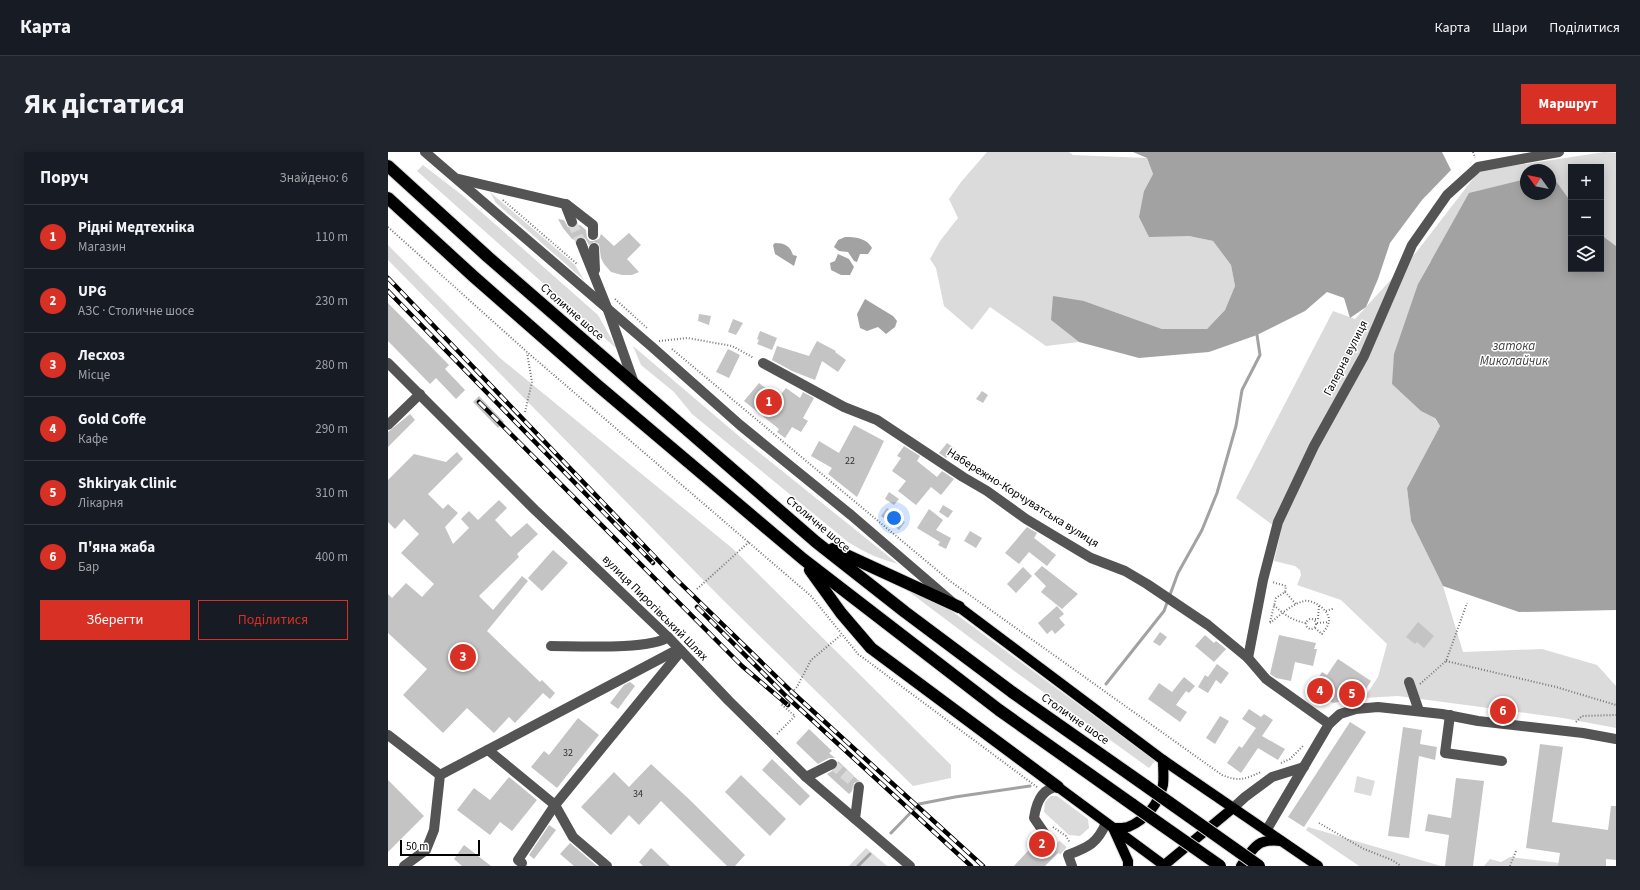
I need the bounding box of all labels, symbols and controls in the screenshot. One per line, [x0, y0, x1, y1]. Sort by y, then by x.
text: Карта [20, 14, 71, 41]
text: Карта [1434, 18, 1470, 38]
text: Шари [1492, 18, 1527, 38]
text: Поділитися [1549, 18, 1620, 38]
text: Як дістатися [24, 84, 185, 124]
button: Маршрут [1521, 84, 1616, 124]
north arrow [1520, 164, 1556, 200]
map controls [1568, 164, 1604, 272]
button: + [1568, 164, 1604, 200]
text: Поруч [40, 166, 89, 190]
text: Знайдено: 6 [280, 169, 348, 187]
button: − [1568, 200, 1604, 236]
text: Рідні Медтехніка [78, 217, 195, 238]
text: 1 [50, 228, 56, 246]
text: 110 m [315, 228, 348, 246]
button: layers [1568, 236, 1604, 272]
text: Магазин [78, 238, 126, 256]
street label: Столичне шосе [536, 280, 608, 344]
text: UPG [78, 281, 107, 302]
text: 2 [50, 292, 56, 310]
text: 230 m [315, 292, 348, 310]
text: АЗС · Столичне шосе [78, 302, 194, 320]
street label: Галерна вулиця [1320, 317, 1372, 399]
water label: затока Миколайчик [1480, 337, 1549, 370]
text: Лесхоз [78, 345, 125, 366]
text: 3 [50, 356, 56, 374]
text: 280 m [315, 356, 348, 374]
text: Місце [78, 366, 110, 384]
pin: 1 [756, 387, 782, 417]
text: Gold Coffe [78, 409, 146, 430]
text: 4 [50, 420, 56, 438]
text: 290 m [315, 420, 348, 438]
text: Кафе [78, 430, 108, 448]
street label: Набережно-Корчуватська вулиця [944, 444, 1102, 552]
house number: 22 [845, 454, 855, 468]
text: Shkiryak Clinic [78, 473, 177, 494]
text: 5 [50, 484, 56, 502]
text: 310 m [315, 484, 348, 502]
street label: Столичне шосе [782, 492, 854, 556]
text: Лікарня [78, 494, 123, 512]
your location [884, 508, 904, 528]
text: П'яна жаба [78, 537, 155, 558]
text: 6 [50, 548, 56, 566]
text: 400 m [315, 548, 348, 566]
street label: вулиця Пирогівський Шлях [598, 551, 712, 665]
text: Бар [78, 558, 99, 576]
button: Зберегти [40, 600, 190, 640]
button: Поділитися [198, 600, 348, 640]
pin: 3 [450, 642, 476, 672]
pin: 4 [1307, 676, 1333, 706]
pin: 5 [1339, 679, 1365, 709]
street label: Столичне шосе [1038, 689, 1112, 749]
pin: 6 [1490, 696, 1516, 726]
house number: 32 [563, 746, 573, 760]
house number: 34 [633, 787, 643, 801]
pin: 2 [1029, 829, 1055, 859]
scale bar [400, 838, 480, 857]
text: 50 m [406, 839, 428, 854]

